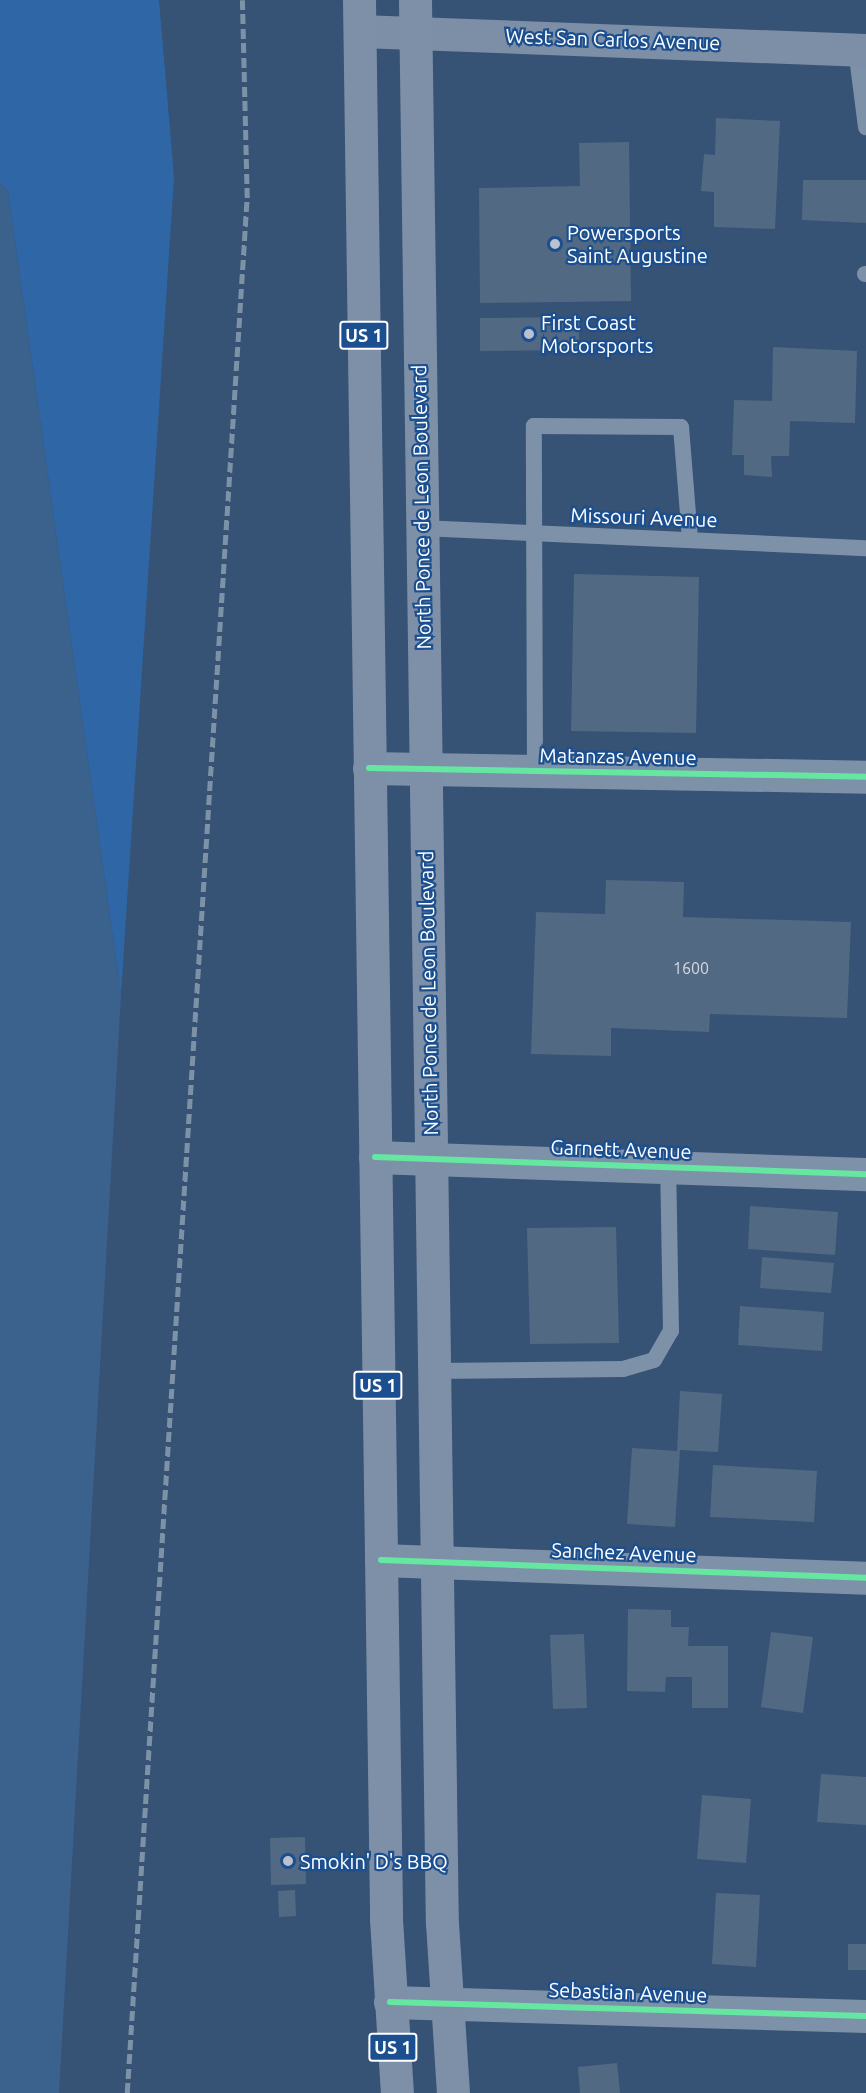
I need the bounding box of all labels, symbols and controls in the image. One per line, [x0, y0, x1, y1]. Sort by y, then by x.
street label: West San Carlos Avenue [505, 23, 721, 55]
place label: Powersports Saint Augustine [567, 220, 708, 267]
marker: Powersports Saint Augustine [548, 237, 562, 251]
place label: First Coast Motorsports [541, 310, 653, 357]
road number: US 1 [338, 320, 389, 350]
marker: First Coast Motorsports [522, 327, 536, 341]
street label: North Ponce de Leon Boulevard [407, 364, 435, 650]
street label: Missouri Avenue [570, 502, 718, 532]
street label: Matanzas Avenue [539, 743, 697, 769]
street label: North Ponce de Leon Boulevard [414, 850, 442, 1136]
house number: 1600 [673, 958, 709, 978]
street label: Garnett Avenue [550, 1135, 692, 1163]
road number: US 1 [352, 1370, 404, 1400]
street label: Sanchez Avenue [551, 1537, 697, 1567]
place label: Smokin' D's BBQ [300, 1849, 448, 1873]
marker: Smokin' D's BBQ [281, 1854, 295, 1868]
street label: Sebastian Avenue [548, 1977, 708, 2007]
road number: US 1 [368, 2032, 418, 2062]

